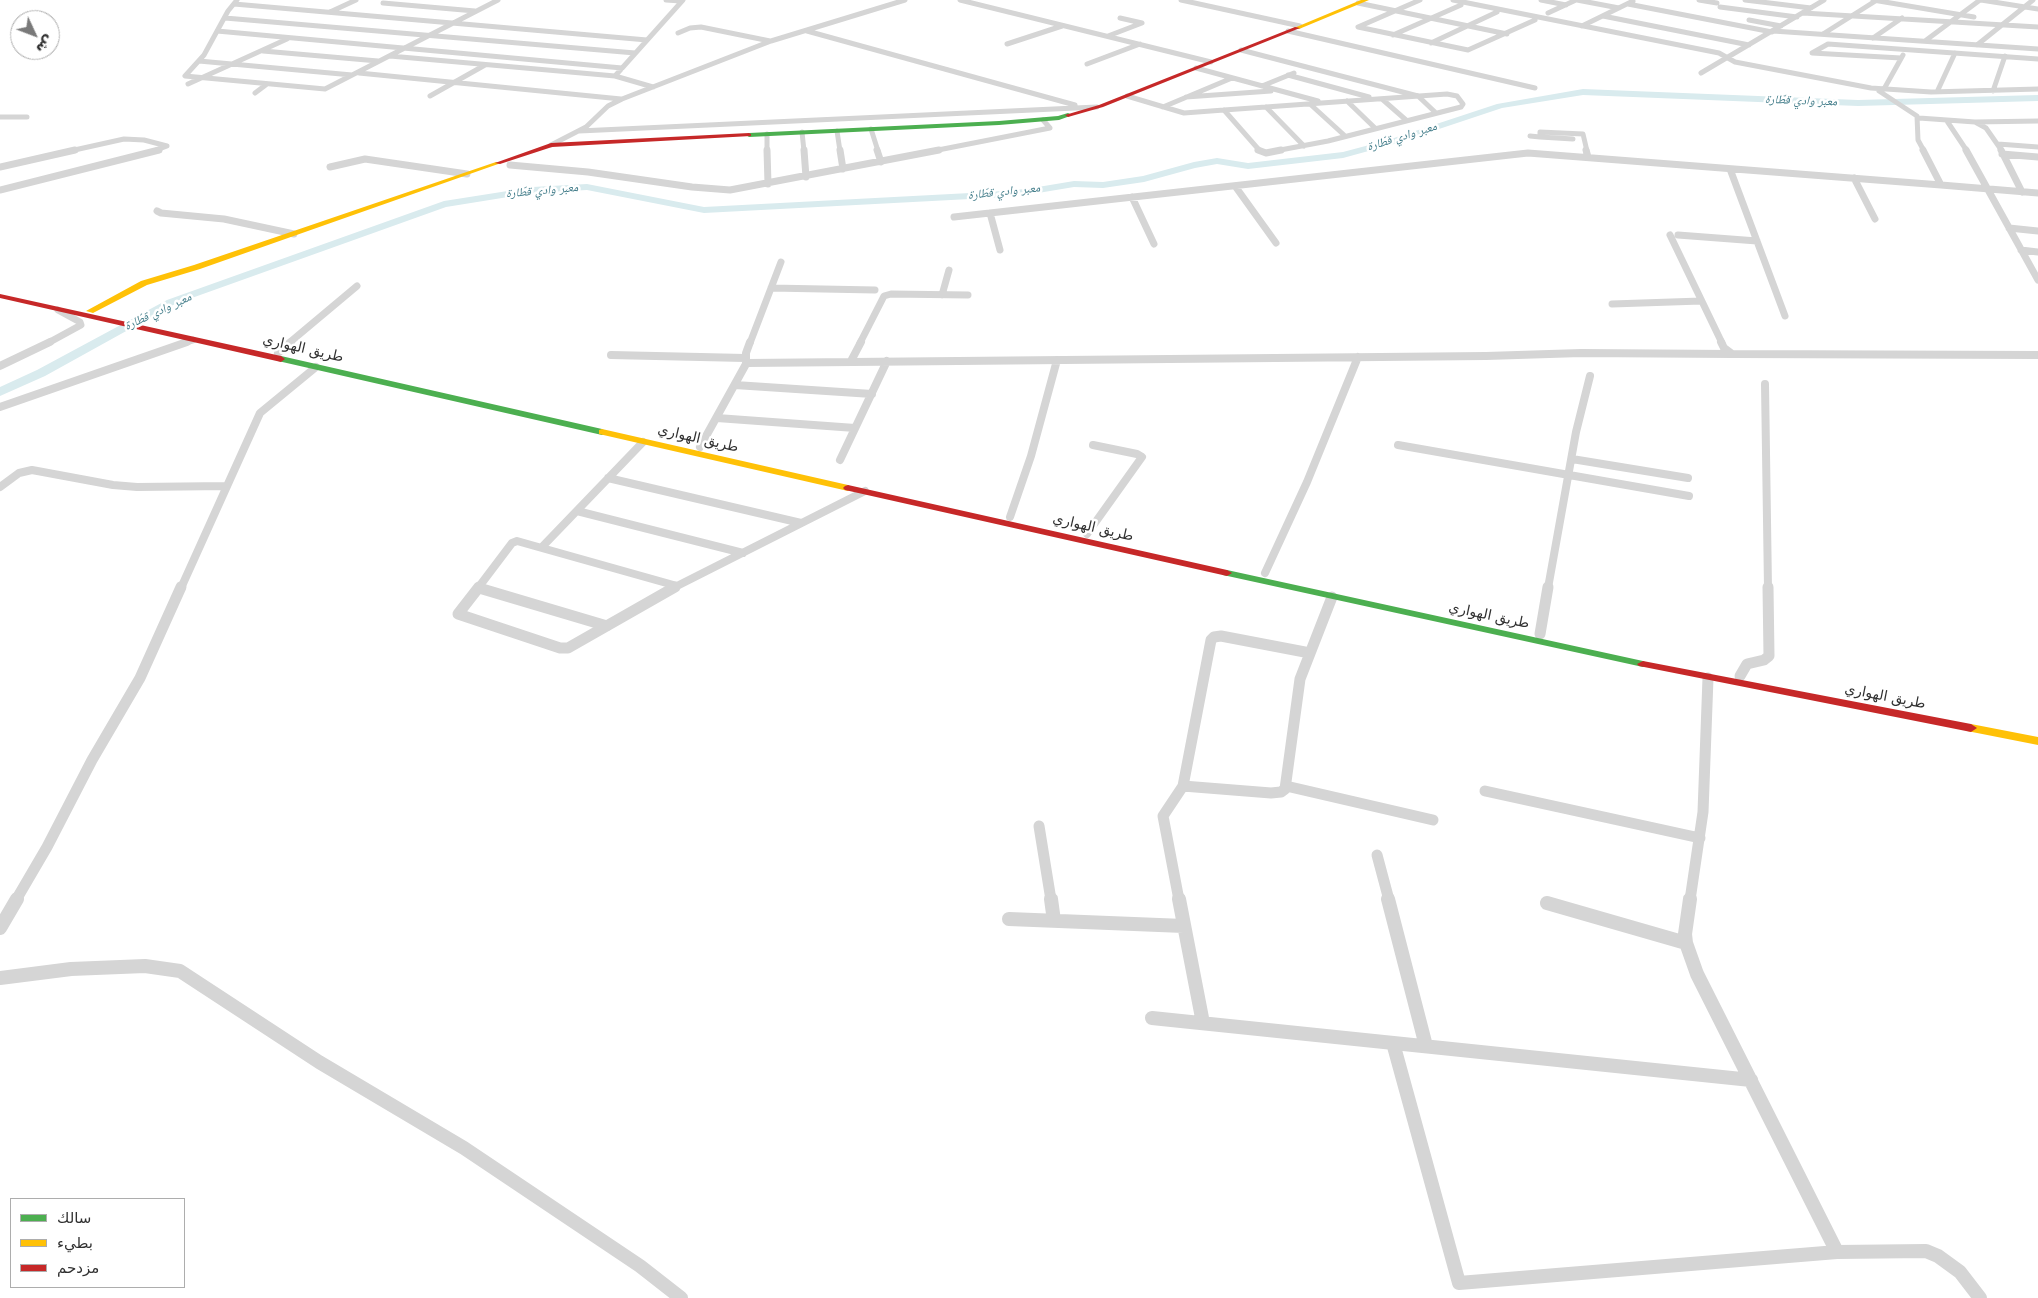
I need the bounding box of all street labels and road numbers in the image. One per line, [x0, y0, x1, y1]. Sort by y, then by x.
street label: طريق الهواري [261, 332, 345, 366]
street label: طريق الهواري [656, 422, 740, 456]
street label: طريق الهواري [1051, 511, 1135, 545]
street label: طريق الهواري [1447, 599, 1531, 633]
street label: طريق الهواري [1843, 681, 1927, 713]

